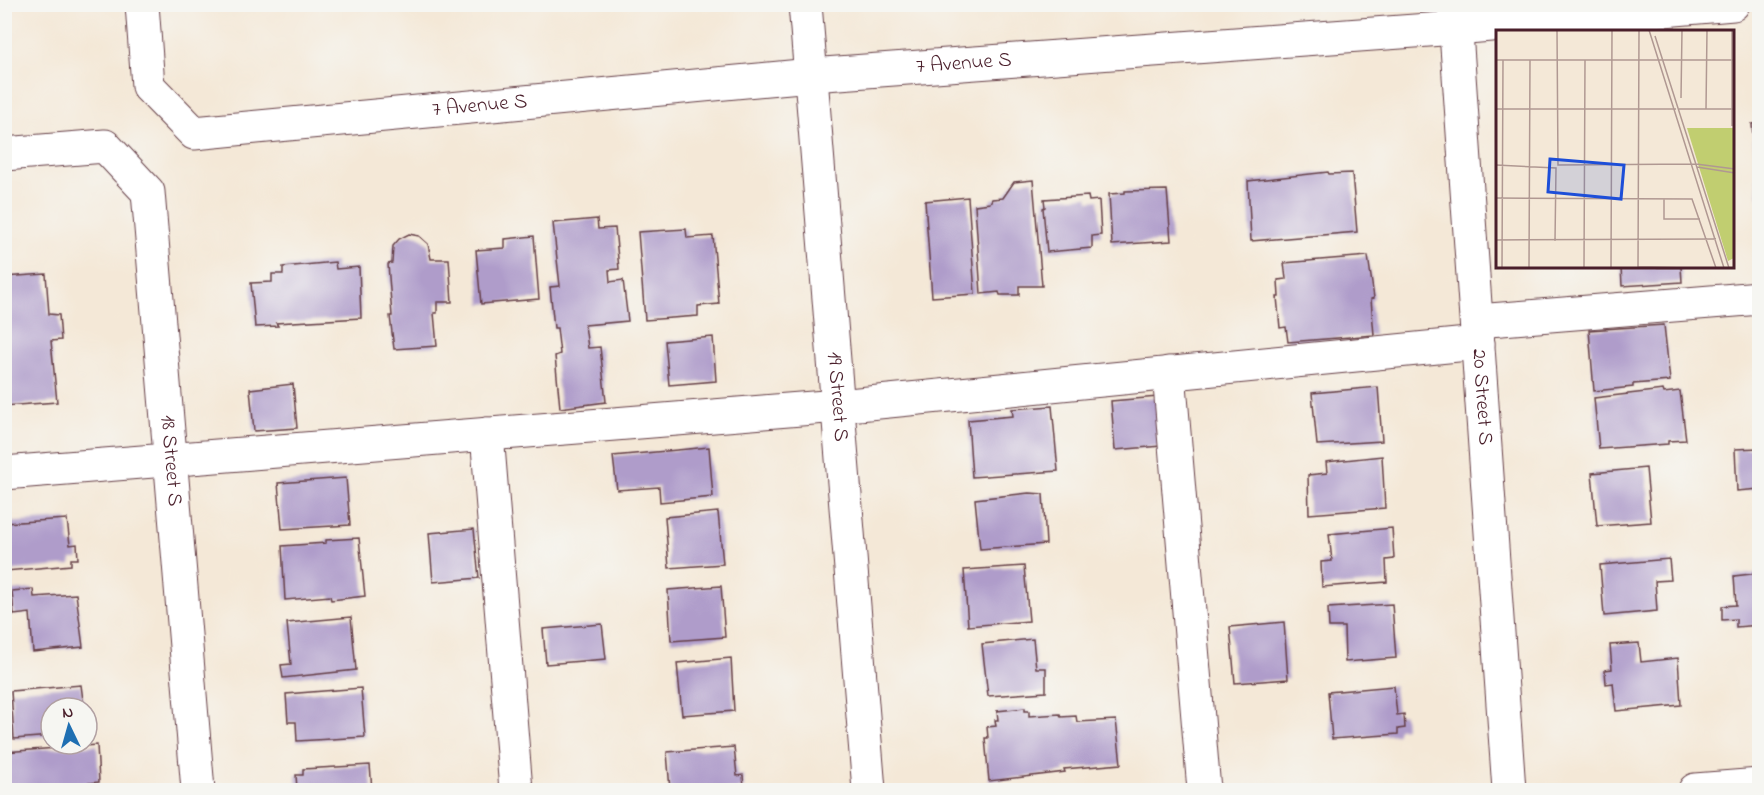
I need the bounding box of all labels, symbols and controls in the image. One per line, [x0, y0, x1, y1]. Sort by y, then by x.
inset map [1496, 30, 1734, 268]
street label: 7 Avenue S [915, 45, 1013, 82]
street label: 7 Avenue S [431, 87, 529, 126]
street label: 20 Street S [1463, 348, 1500, 446]
street label: 19 Street S [818, 351, 856, 443]
street label: 18 Street S [152, 414, 189, 508]
north arrow [39, 696, 99, 756]
text: N [61, 701, 74, 725]

